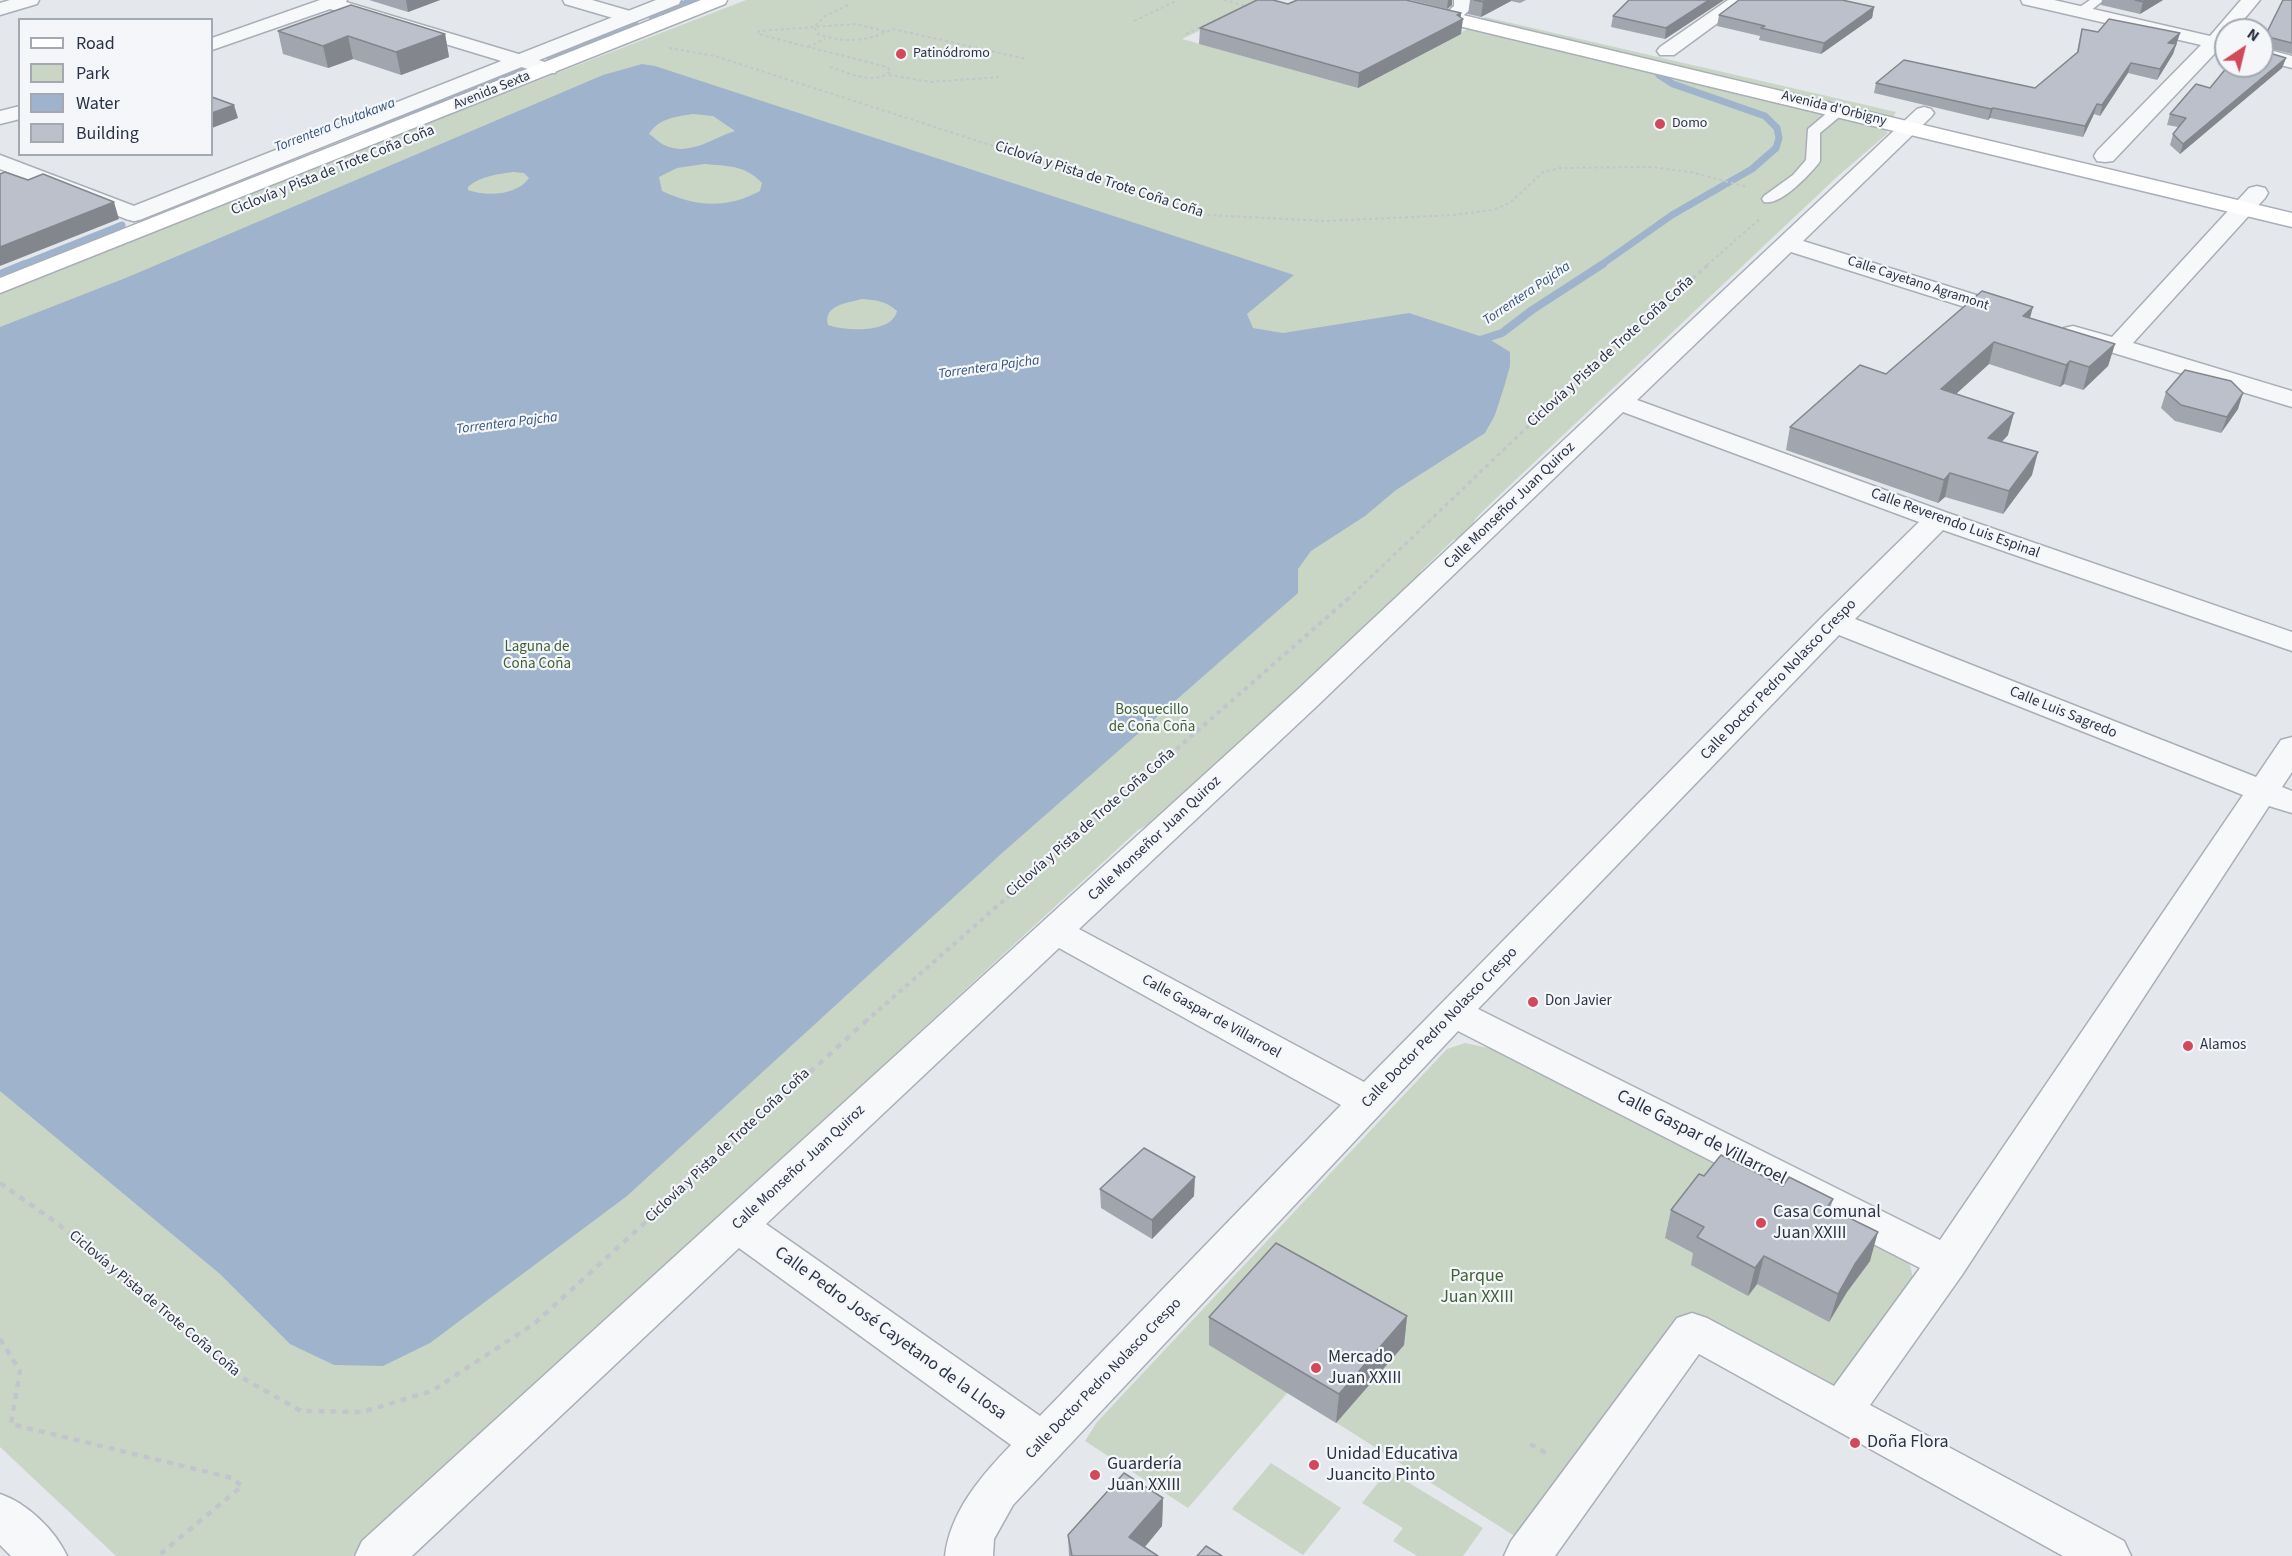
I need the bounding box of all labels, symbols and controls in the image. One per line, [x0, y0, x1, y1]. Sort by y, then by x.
legend [18, 18, 213, 156]
north arrow [2214, 18, 2274, 78]
text: N [2243, 23, 2264, 47]
text: Road [76, 31, 115, 56]
place label: Patinódromo [913, 46, 990, 62]
marker: Patinódromo [894, 47, 908, 61]
text: Park [76, 61, 110, 86]
street label: Avenida Sexta [451, 68, 533, 114]
street label: Avenida d'Orbigny [1780, 88, 1888, 130]
text: Water [76, 91, 120, 116]
water label: Torrentera Chutakawa [272, 95, 398, 157]
place label: Domo [1672, 116, 1707, 132]
marker: Domo [1653, 117, 1667, 131]
text: Building [76, 121, 139, 146]
street label: Ciclovía y Pista de Trote Coña Coña [229, 122, 437, 220]
street label: Ciclovía y Pista de Trote Coña Coña [993, 138, 1205, 222]
street label: Calle Cayetano Agramont [1845, 253, 1991, 315]
water label: Torrentera Pajcha [1480, 258, 1574, 330]
street label: Ciclovía y Pista de Trote Coña Coña [1524, 272, 1698, 432]
water label: Torrentera Pajcha [937, 353, 1041, 383]
water label: Torrentera Pajcha [455, 409, 559, 439]
street label: Calle Monseñor Juan Quiroz [1441, 439, 1579, 573]
street label: Calle Reverendo Luis Espinal [1868, 485, 2042, 563]
street label: Calle Doctor Pedro Nolasco Crespo [1697, 596, 1861, 764]
park label: Laguna de Coña Coña [503, 639, 571, 674]
street label: Calle Luis Sagredo [2007, 683, 2119, 743]
park label: Bosquecillo de Coña Coña [1109, 702, 1195, 737]
street label: Ciclovía y Pista de Trote Coña Coña [1003, 745, 1179, 901]
street label: Calle Monseñor Juan Quiroz [1085, 773, 1225, 905]
street label: Calle Doctor Pedro Nolasco Crespo [1358, 944, 1522, 1112]
street label: Calle Gaspar de Villarroel [1138, 971, 1284, 1063]
place label: Don Javier [1545, 993, 1612, 1011]
marker: Don Javier [1526, 995, 1540, 1009]
place label: Alamos [2200, 1037, 2246, 1055]
marker: Alamos [2181, 1039, 2195, 1053]
street label: Ciclovía y Pista de Trote Coña Coña [642, 1065, 814, 1227]
street label: Calle Gaspar de Villarroel [1613, 1086, 1789, 1190]
street label: Calle Monseñor Juan Quiroz [729, 1102, 869, 1234]
place label: Casa Comunal Juan XXIII [1773, 1202, 1881, 1244]
marker: Casa Comunal Juan XXIII [1754, 1216, 1768, 1230]
street label: Ciclovía y Pista de Trote Coña Coña [65, 1227, 243, 1381]
street label: Calle Pedro José Cayetano de la Llosa [770, 1243, 1010, 1425]
park label: Parque Juan XXIII [1440, 1266, 1514, 1308]
street label: Calle Doctor Pedro Nolasco Crespo [1022, 1295, 1186, 1463]
place label: Mercado Juan XXIII [1328, 1347, 1402, 1390]
marker: Mercado Juan XXIII [1309, 1361, 1323, 1375]
place label: Doña Flora [1867, 1432, 1948, 1454]
marker: Doña Flora [1848, 1436, 1862, 1450]
place label: Unidad Educativa Juancito Pinto [1326, 1444, 1458, 1486]
place label: Guardería Juan XXIII [1107, 1454, 1182, 1496]
marker: Unidad Educativa Juancito Pinto [1307, 1458, 1321, 1472]
marker: Guardería Juan XXIII [1088, 1468, 1102, 1482]

